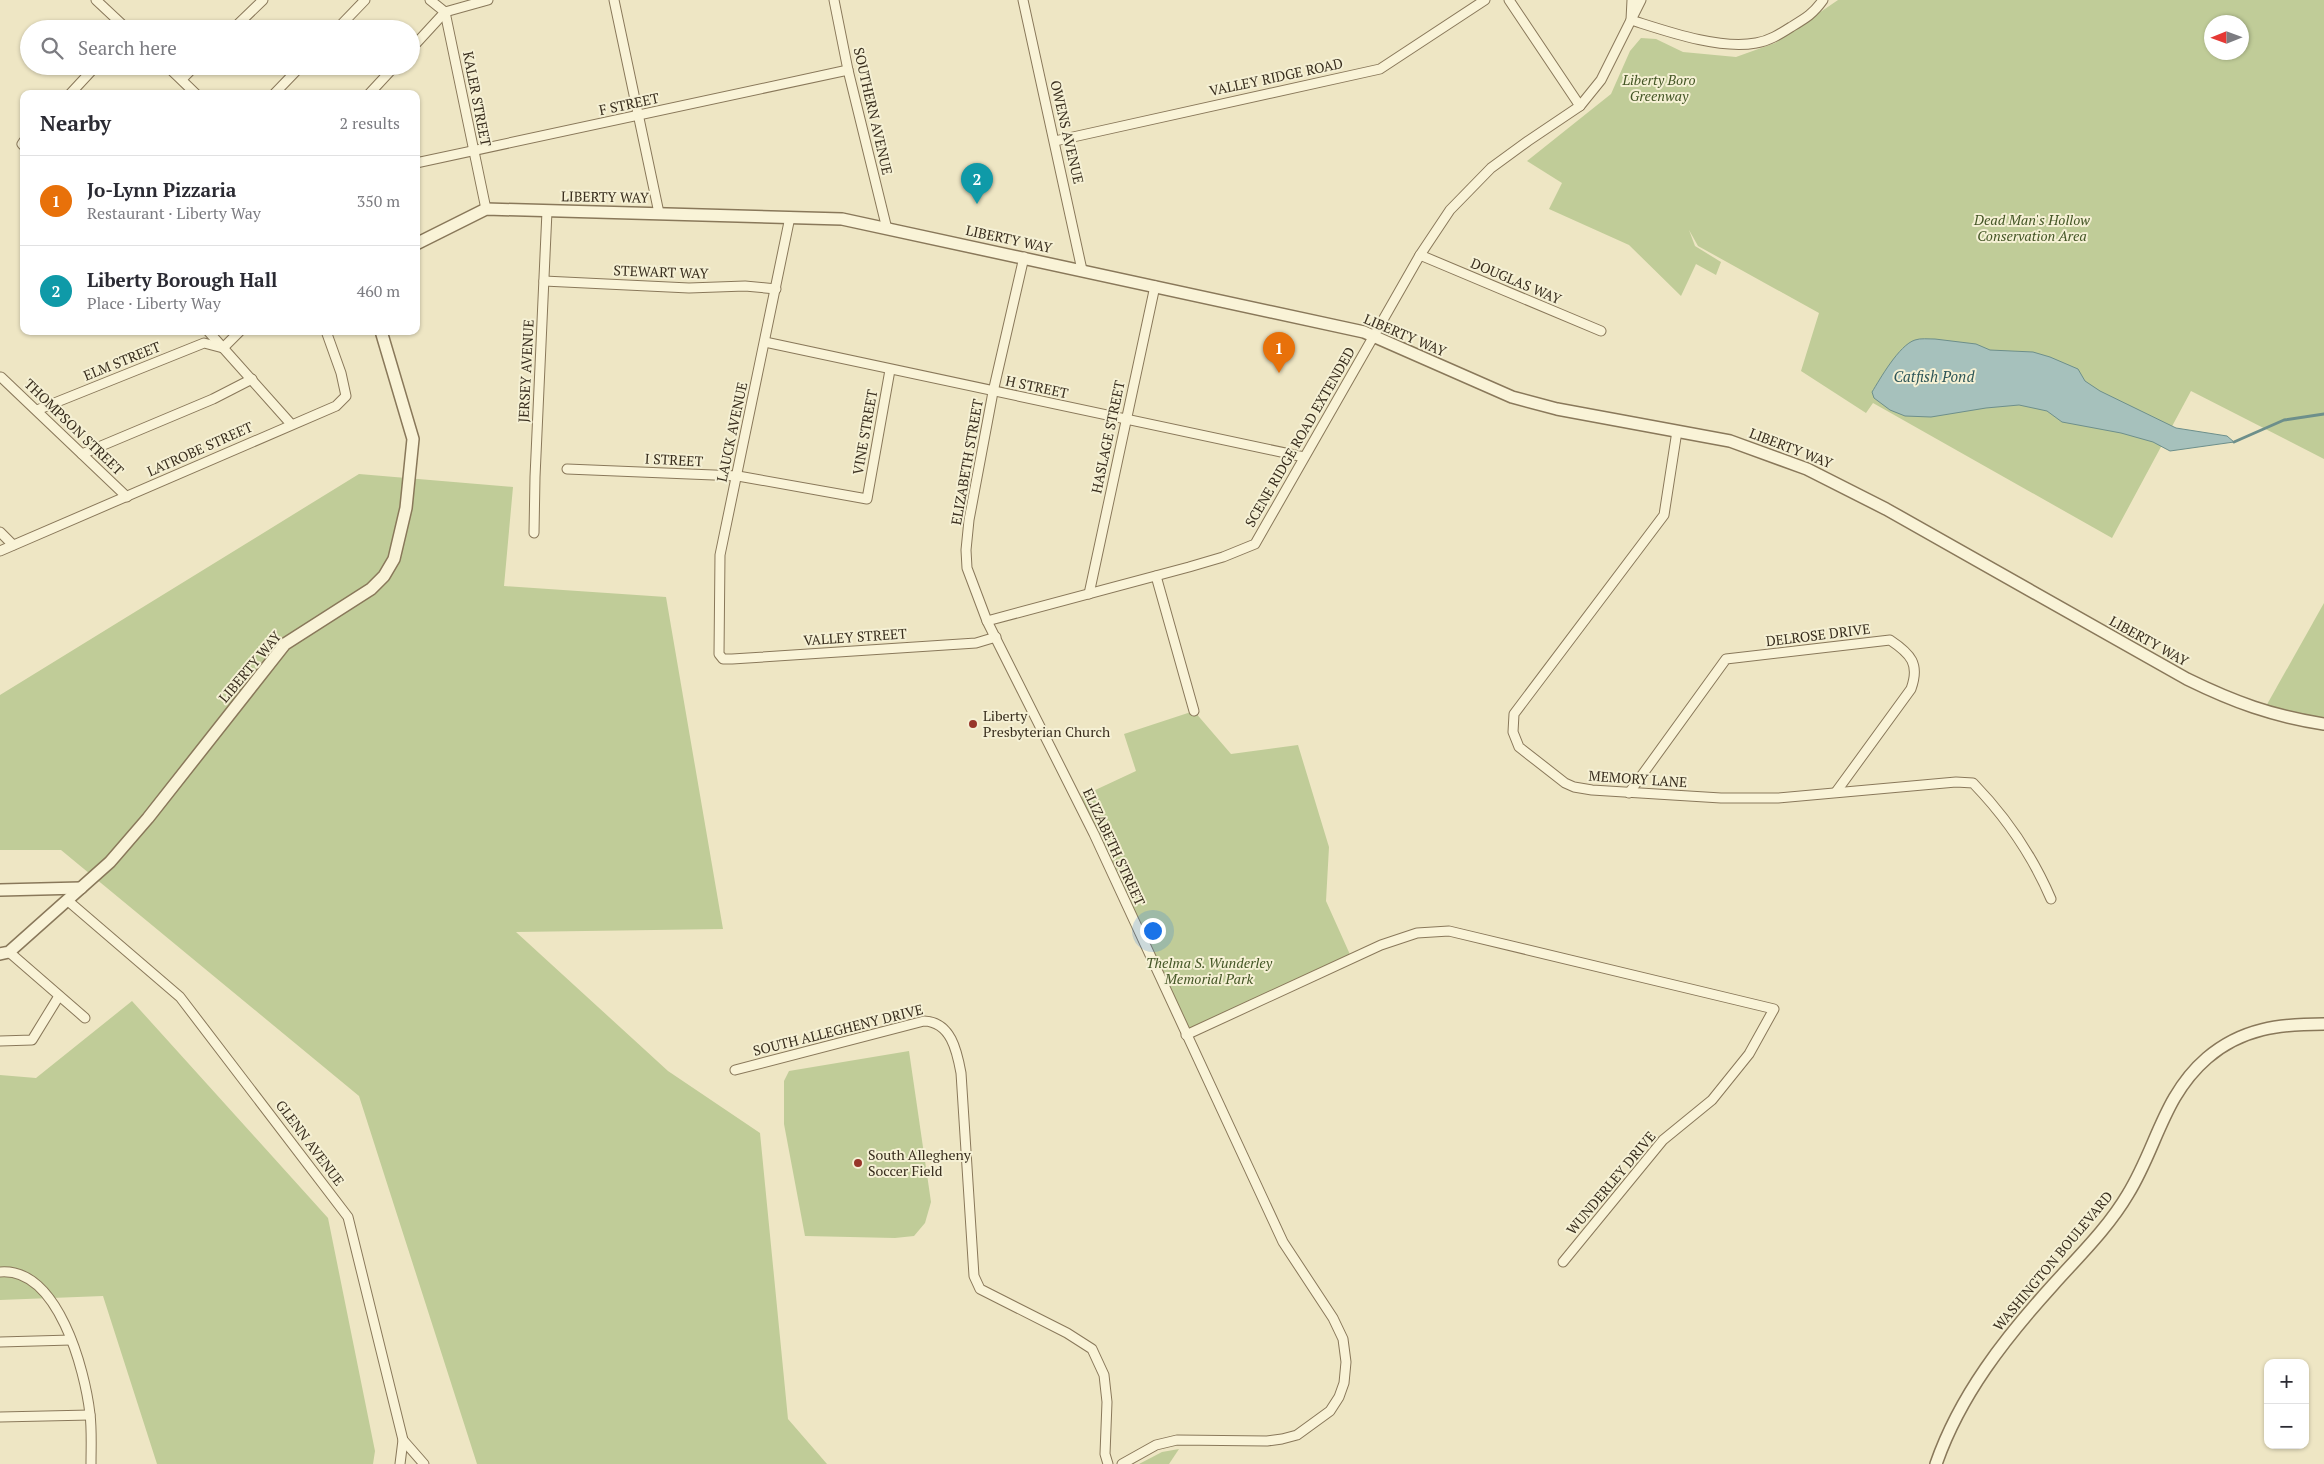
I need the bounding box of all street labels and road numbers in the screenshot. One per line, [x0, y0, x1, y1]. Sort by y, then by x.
street label: SOUTHERN AVENUE [850, 45, 897, 176]
street label: KALER STREET [459, 50, 496, 148]
street label: VALLEY RIDGE ROAD [1207, 53, 1345, 100]
street label: OWENS AVENUE [1046, 78, 1089, 186]
street label: F STREET [597, 88, 661, 119]
street label: LIBERTY WAY [561, 186, 650, 207]
street label: LIBERTY WAY [964, 220, 1055, 257]
street label: DOUGLAS WAY [1468, 253, 1565, 309]
street label: STEWART WAY [613, 260, 710, 283]
street label: LIBERTY WAY [1361, 309, 1450, 361]
street label: JERSEY AVENUE [513, 319, 538, 423]
street label: ELM STREET [81, 336, 163, 385]
street label: SCENE RIDGE ROAD EXTENDED [1240, 343, 1359, 530]
street label: H STREET [1004, 371, 1071, 402]
street label: THOMPSON STREET [21, 374, 128, 479]
street label: HASLAGE STREET [1086, 378, 1129, 495]
street label: LAUCK AVENUE [712, 380, 751, 484]
street label: VINE STREET [848, 387, 881, 476]
street label: ELIZABETH STREET [946, 397, 987, 526]
street label: LATROBE STREET [144, 417, 256, 480]
street label: LIBERTY WAY [1747, 423, 1836, 472]
street label: I STREET [644, 448, 704, 471]
street label: LIBERTY WAY [2106, 611, 2193, 671]
street label: DELROSE DRIVE [1765, 619, 1871, 650]
street label: VALLEY STREET [803, 623, 908, 650]
street label: LIBERTY WAY [214, 626, 286, 706]
street label: MEMORY LANE [1588, 766, 1688, 791]
street label: ELIZABETH STREET [1079, 785, 1150, 909]
street label: SOUTH ALLEGHENY DRIVE [751, 999, 925, 1060]
street label: GLENN AVENUE [272, 1096, 349, 1189]
street label: WUNDERLEY DRIVE [1562, 1127, 1659, 1238]
street label: WASHINGTON BOULEVARD [1988, 1187, 2117, 1335]

